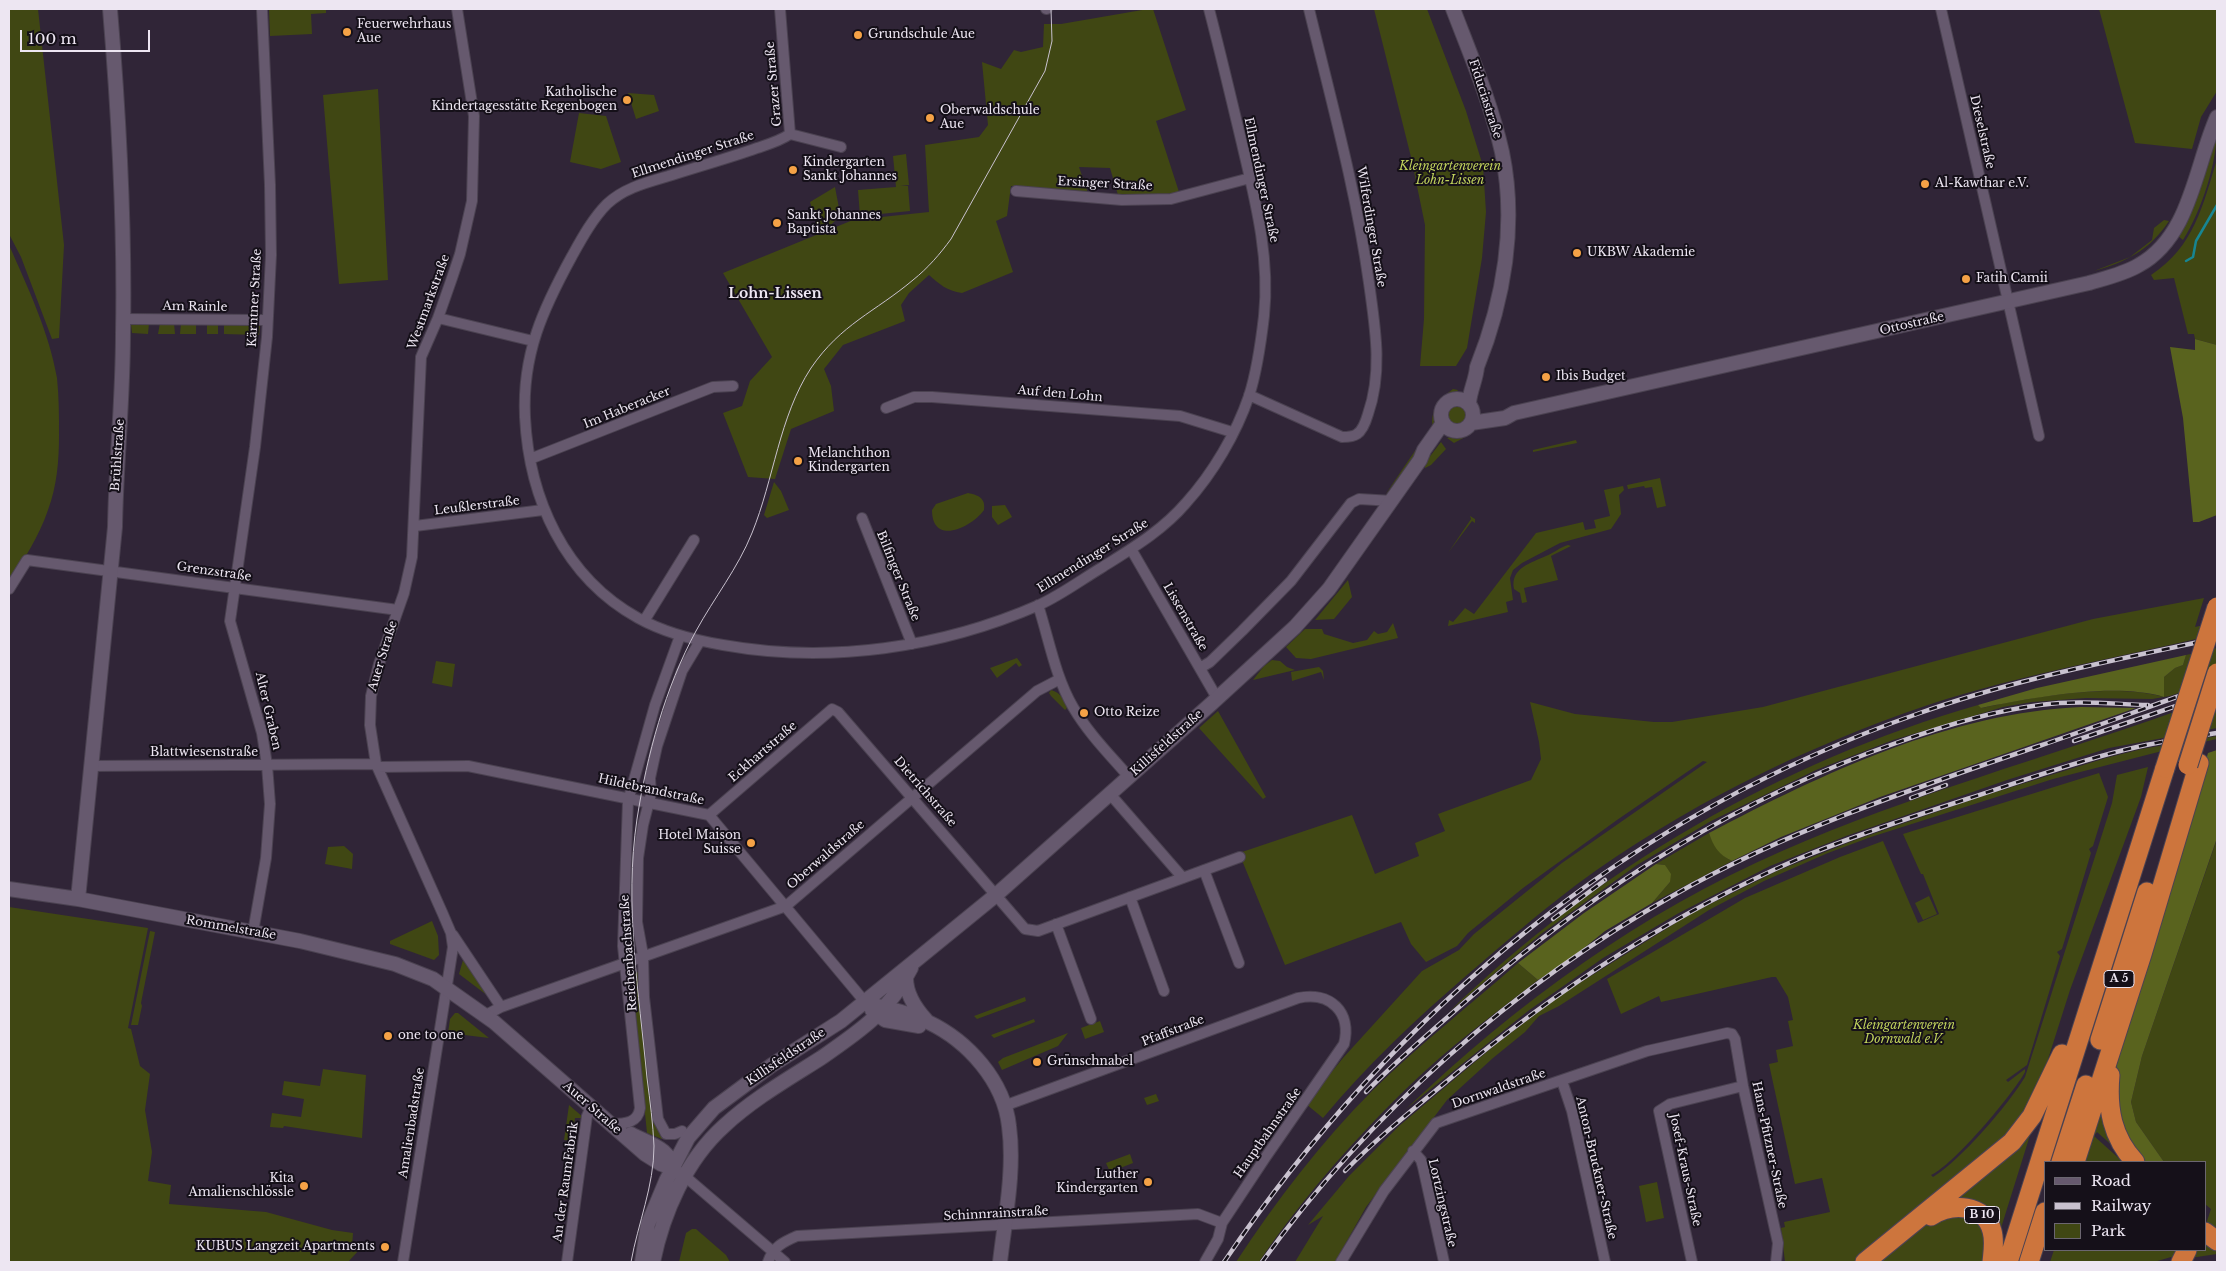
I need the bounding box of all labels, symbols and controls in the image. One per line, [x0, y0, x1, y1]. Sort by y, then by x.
place label: Feuerwehrhaus Aue [357, 18, 451, 46]
scale bar [22, 20, 152, 52]
marker: Feuerwehrhaus Aue [341, 26, 353, 38]
place label: Grundschule Aue [868, 28, 975, 42]
text: 100 m [28, 29, 77, 48]
marker: Grundschule Aue [852, 29, 864, 41]
street label: Grazer Straße [763, 41, 785, 127]
street label: Fiduciastraße [1465, 57, 1505, 141]
place label: Katholische Kindertagesstätte Regenbogen [431, 86, 617, 114]
marker: Katholische Kindertagesstätte Regenbogen [621, 94, 633, 106]
street label: Dieselstraße [1967, 94, 1997, 170]
place label: Oberwaldschule Aue [940, 104, 1040, 132]
marker: Oberwaldschule Aue [924, 112, 936, 124]
street label: Ellmendinger Straße [1241, 116, 1281, 244]
street label: Ellmendinger Straße [630, 128, 756, 182]
place label: Kindergarten Sankt Johannes [803, 156, 897, 184]
park label: Kleingartenverein Lohn-Lissen [1399, 160, 1501, 188]
marker: Kindergarten Sankt Johannes [787, 164, 799, 176]
street label: Wilferdinger Straße [1353, 165, 1389, 289]
street label: Ersinger Straße [1057, 174, 1153, 194]
place label: Al-Kawthar e.V. [1935, 177, 2029, 191]
marker: Al-Kawthar e.V. [1919, 178, 1931, 190]
place label: Sankt Johannes Baptista [787, 209, 881, 237]
marker: Sankt Johannes Baptista [771, 217, 783, 229]
place label: UKBW Akademie [1587, 246, 1695, 260]
marker: UKBW Akademie [1571, 247, 1583, 259]
street label: Kärntner Straße [245, 248, 265, 348]
street label: Westmarkstraße [405, 252, 453, 352]
place label: Fatih Camii [1976, 272, 2048, 286]
marker: Fatih Camii [1960, 273, 1972, 285]
district label: Lohn-Lissen [728, 286, 822, 302]
street label: Am Rainle [162, 299, 228, 315]
street label: Ottostraße [1878, 310, 1946, 338]
place label: Ibis Budget [1556, 370, 1626, 384]
marker: Ibis Budget [1540, 371, 1552, 383]
street label: Auf den Lohn [1017, 383, 1103, 405]
street label: Im Haberacker [582, 384, 672, 432]
street label: Brühlstraße [108, 418, 128, 492]
place label: Melanchthon Kindergarten [808, 447, 890, 475]
marker: Melanchthon Kindergarten [792, 455, 804, 467]
street label: Leußlerstraße [434, 494, 520, 518]
street label: Ellmendinger Straße [1035, 516, 1151, 596]
street label: Bilfinger Straße [873, 529, 923, 623]
street label: Grenzstraße [176, 560, 252, 584]
street label: Lissenstraße [1160, 580, 1210, 654]
street label: Auer Straße [365, 619, 401, 693]
street label: Alter Graben [252, 671, 284, 751]
place label: Otto Reize [1094, 706, 1160, 720]
marker: Otto Reize [1078, 707, 1090, 719]
street label: Killisfeldstraße [1128, 707, 1206, 779]
street label: Eckhartstraße [726, 719, 800, 785]
street label: Blattwiesenstraße [150, 746, 258, 760]
street label: Dietrichstraße [891, 754, 959, 830]
street label: Hildebrandstraße [597, 772, 705, 808]
street label: Oberwaldstraße [784, 817, 868, 893]
place label: Hotel Maison Suisse [658, 829, 741, 857]
marker: Hotel Maison Suisse [745, 837, 757, 849]
street label: Reichenbachstraße [618, 894, 640, 1012]
street label: Rommelstraße [185, 913, 277, 943]
road number: A 5 [2104, 971, 2134, 988]
street label: Pfaffstraße [1140, 1012, 1206, 1050]
park label: Kleingartenverein Dornwald e.V. [1853, 1019, 1955, 1047]
street label: Killisfeldstraße [744, 1025, 828, 1089]
place label: one to one [398, 1029, 463, 1043]
marker: one to one [382, 1030, 394, 1042]
place label: Grünschnabel [1047, 1055, 1133, 1069]
marker: Grünschnabel [1031, 1056, 1043, 1068]
street label: Dornwaldstraße [1450, 1066, 1548, 1112]
street label: Amalienbadstraße [396, 1067, 428, 1179]
street label: Auer Straße [560, 1079, 624, 1137]
street label: Hans-Pfitzner-Straße [1748, 1080, 1790, 1210]
street label: Hauptbahnstraße [1231, 1085, 1305, 1181]
street label: Anton-Bruckner-Straße [1573, 1095, 1619, 1241]
street label: Josef-Kraus-Straße [1666, 1112, 1704, 1228]
street label: An der RaumFabrik [550, 1121, 582, 1243]
street label: Lortzingstraße [1425, 1157, 1459, 1249]
legend [2044, 1161, 2206, 1251]
place label: Luther Kindergarten [1056, 1168, 1138, 1196]
text: Road [2091, 1171, 2131, 1190]
place label: Kita Amalienschlössle [189, 1172, 294, 1200]
marker: Luther Kindergarten [1142, 1176, 1154, 1188]
marker: Kita Amalienschlössle [298, 1180, 310, 1192]
text: Railway [2091, 1196, 2151, 1215]
street label: Schinnrainstraße [943, 1204, 1049, 1224]
road number: B 10 [1964, 1206, 2000, 1224]
text: Park [2091, 1221, 2126, 1240]
place label: KUBUS Langzeit Apartments [196, 1240, 375, 1254]
marker: KUBUS Langzeit Apartments [379, 1241, 391, 1253]

